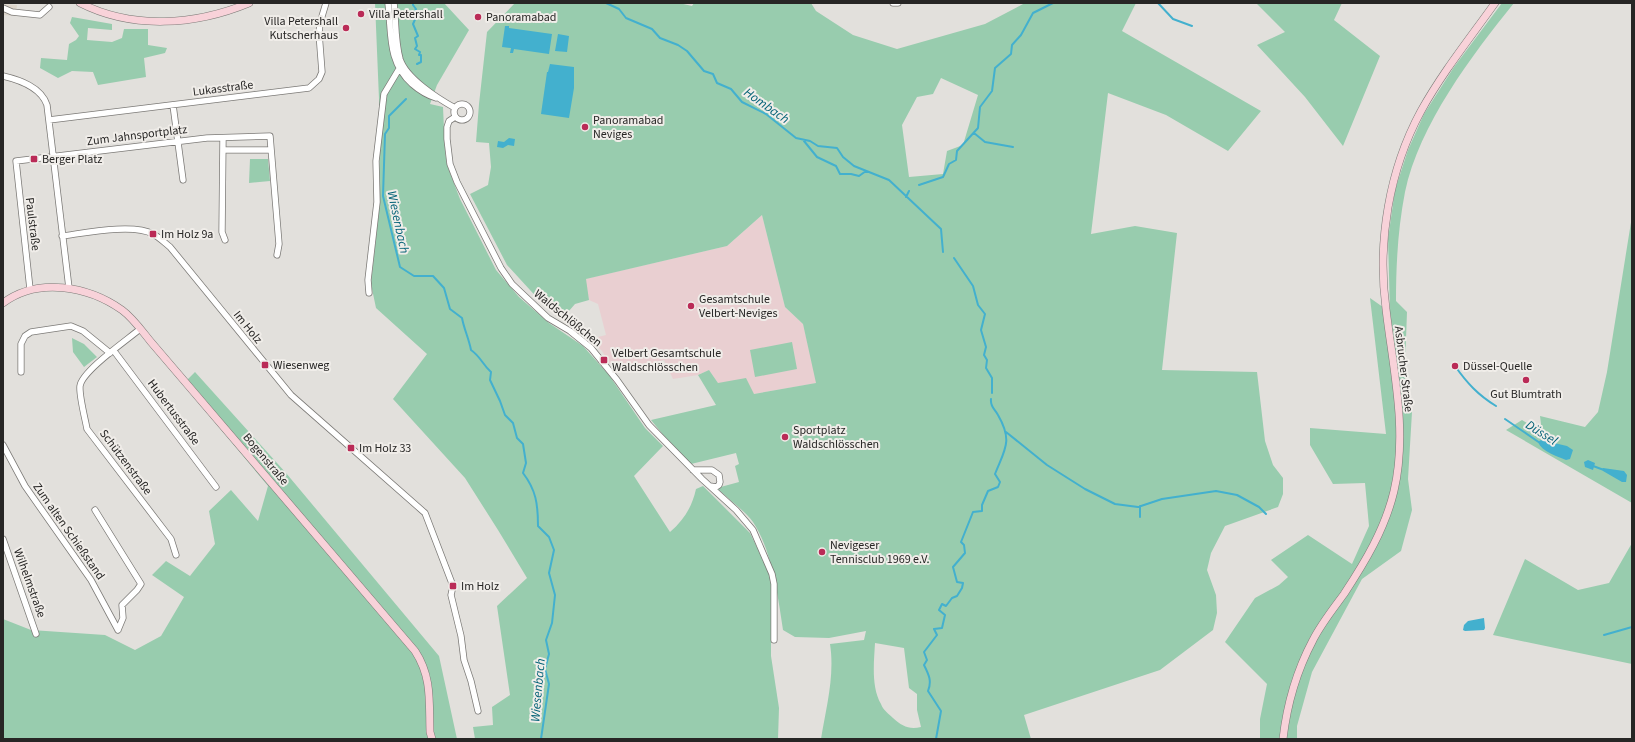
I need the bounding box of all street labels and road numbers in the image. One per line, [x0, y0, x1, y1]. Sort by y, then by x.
street label: Lukasstraße [192, 76, 254, 101]
street label: Zum Jahnsportplatz [86, 121, 188, 150]
street label: Paulstraße [21, 196, 44, 252]
street label: Waldschlößchen [530, 286, 605, 351]
street label: Im Holz [229, 307, 266, 347]
street label: Asbrucher Straße [1390, 325, 1417, 413]
street label: Hubertusstraße [143, 376, 204, 449]
street label: Schützenstraße [95, 426, 156, 499]
street label: Bogenstraße [239, 429, 293, 489]
street label: Zum alten Schießstand [29, 479, 109, 583]
street label: Wilhelmstraße [9, 546, 50, 620]

